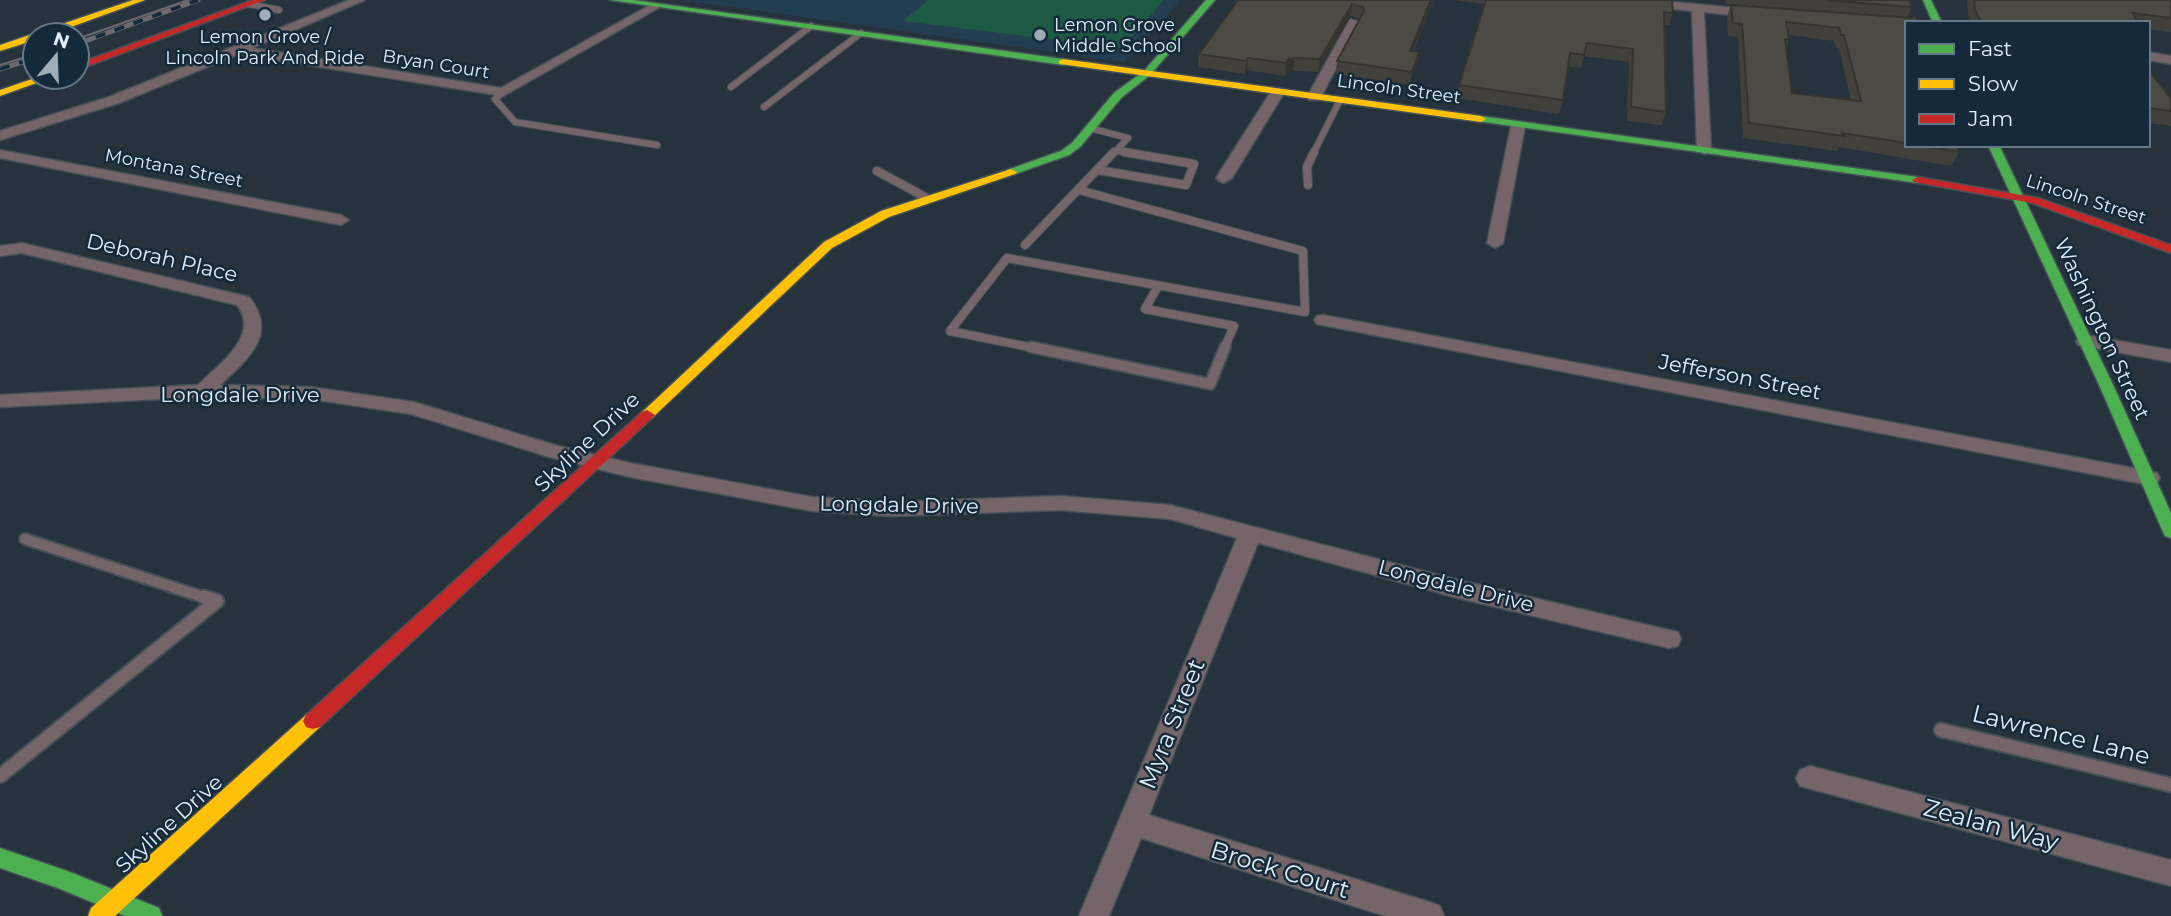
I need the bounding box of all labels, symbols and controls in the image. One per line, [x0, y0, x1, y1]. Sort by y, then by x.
marker: Lemon Grove / Lincoln Park And Ride [257, 7, 273, 23]
place label: Lemon Grove Middle School [1054, 14, 1182, 57]
north arrow [21, 21, 91, 91]
legend [1905, 21, 2150, 147]
place label: Lemon Grove / Lincoln Park And Ride [165, 26, 365, 69]
text: N [50, 27, 72, 54]
marker: Lemon Grove Middle School [1032, 27, 1048, 43]
text: Fast [1968, 36, 2012, 61]
street label: Bryan Court [381, 45, 491, 83]
street label: Lincoln Street [1336, 69, 1462, 109]
text: Slow [1968, 71, 2018, 96]
text: Jam [1967, 106, 2013, 131]
street label: Montana Street [103, 144, 245, 192]
street label: Lincoln Street [2023, 169, 2149, 229]
street label: Deborah Place [84, 228, 240, 287]
street label: Washington Street [2049, 234, 2156, 424]
street label: Jefferson Street [1656, 348, 1823, 405]
street label: Longdale Drive [160, 382, 320, 407]
street label: Skyline Drive [529, 386, 645, 497]
street label: Longdale Drive [819, 491, 979, 518]
street label: Longdale Drive [1376, 554, 1536, 617]
street label: Myra Street [1132, 654, 1211, 793]
street label: Lawrence Lane [1969, 698, 2153, 771]
street label: Skyline Drive [110, 769, 227, 878]
street label: Zealan Way [1920, 793, 2062, 856]
street label: Brock Court [1207, 835, 1353, 904]

